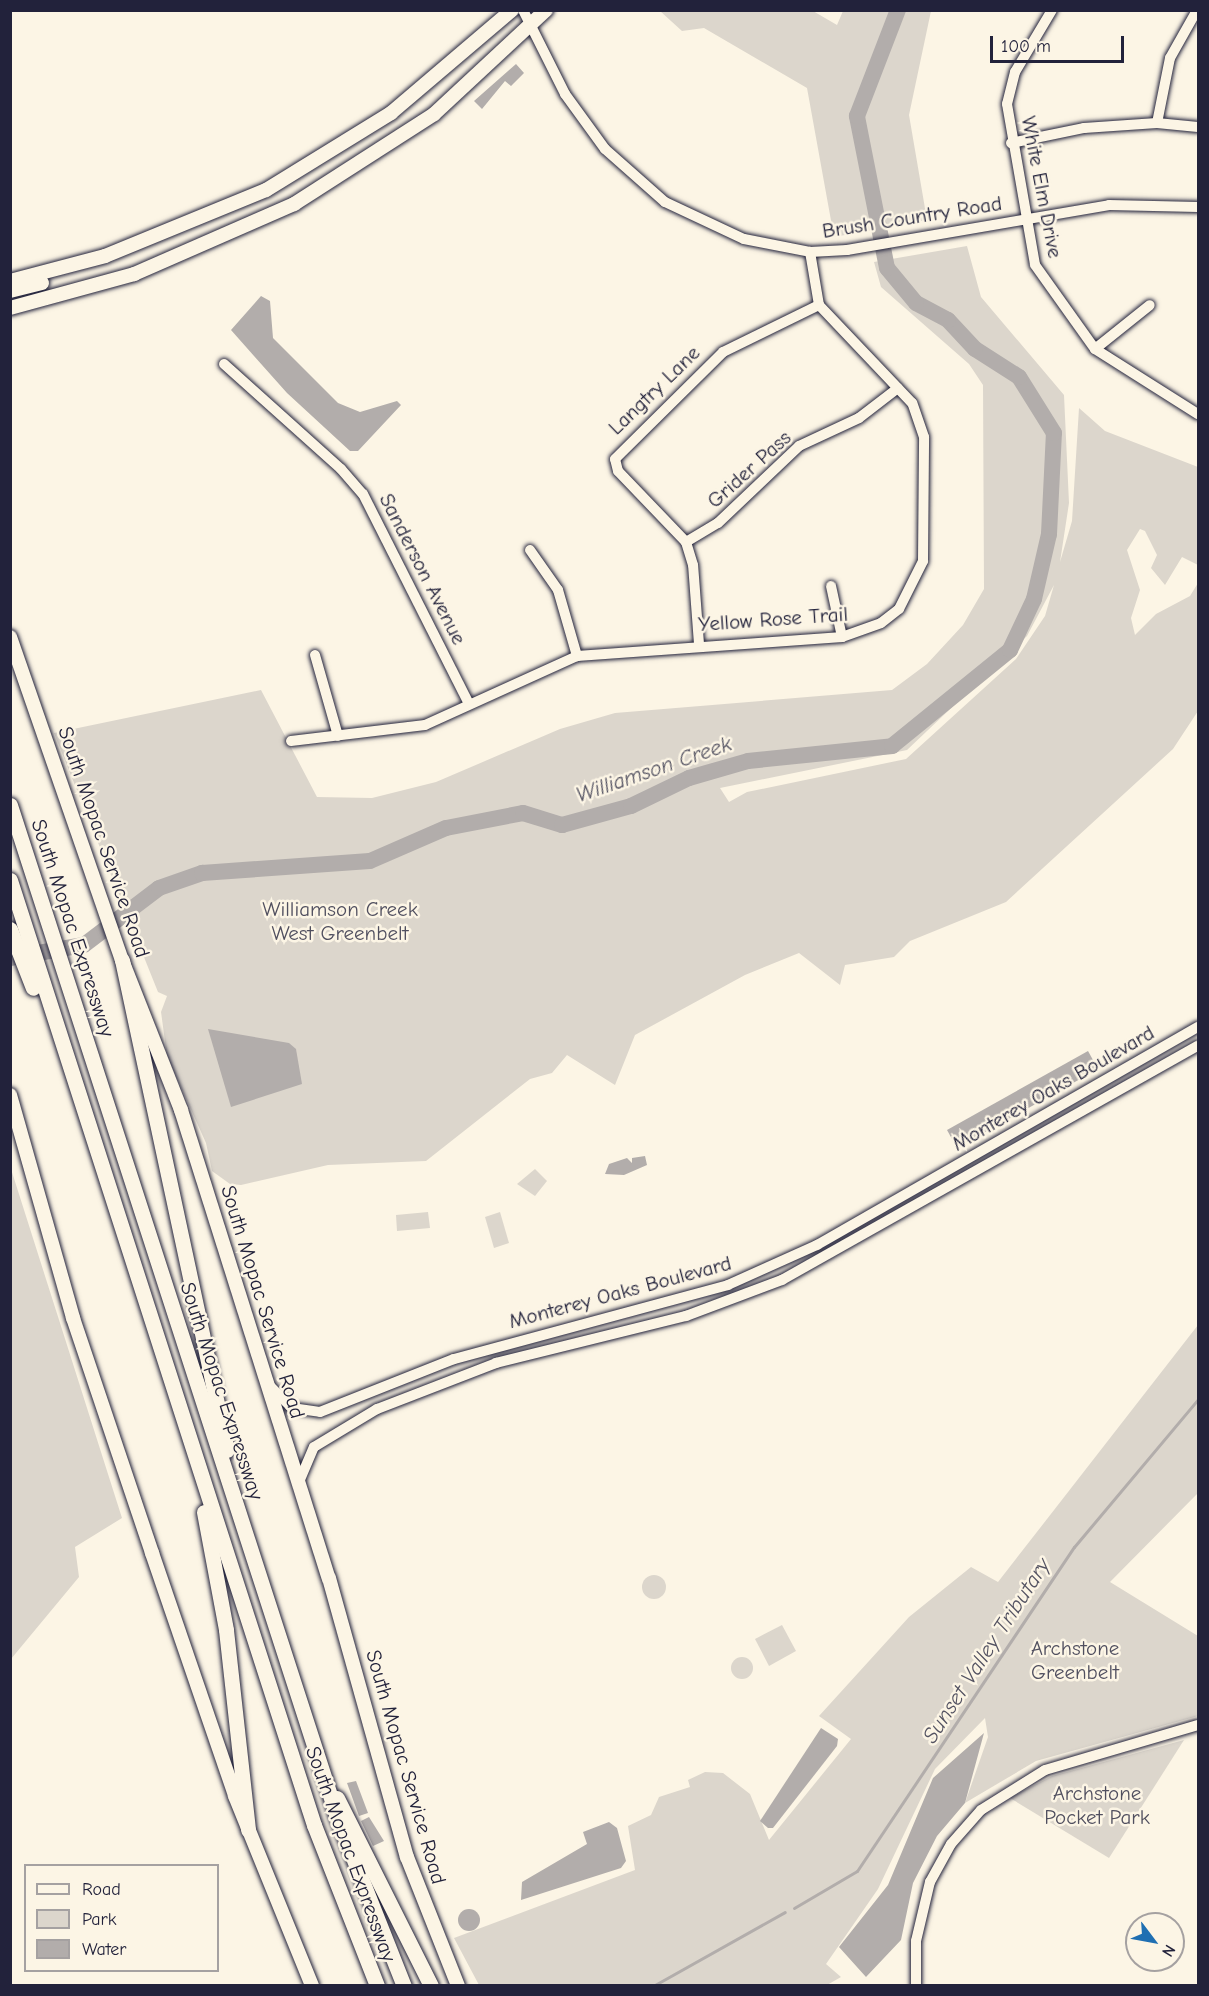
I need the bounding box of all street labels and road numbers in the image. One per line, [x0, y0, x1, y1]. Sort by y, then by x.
street label: White Elm Drive [1016, 114, 1068, 260]
street label: Brush Country Road [820, 190, 1004, 244]
street label: Langtry Lane [603, 340, 705, 440]
street label: Grider Pass [702, 425, 796, 513]
street label: Sanderson Avenue [374, 489, 472, 649]
street label: Yellow Rose Trail [697, 601, 849, 637]
street label: South Mopac Service Road [53, 723, 155, 961]
street label: South Mopac Expressway [26, 816, 120, 1040]
street label: Monterey Oaks Boulevard [947, 1020, 1159, 1156]
street label: South Mopac Service Road [215, 1182, 311, 1422]
street label: Monterey Oaks Boulevard [506, 1250, 734, 1334]
street label: South Mopac Expressway [175, 1279, 269, 1503]
street label: South Mopac Service Road [360, 1647, 452, 1887]
street label: South Mopac Expressway [300, 1743, 402, 1965]

